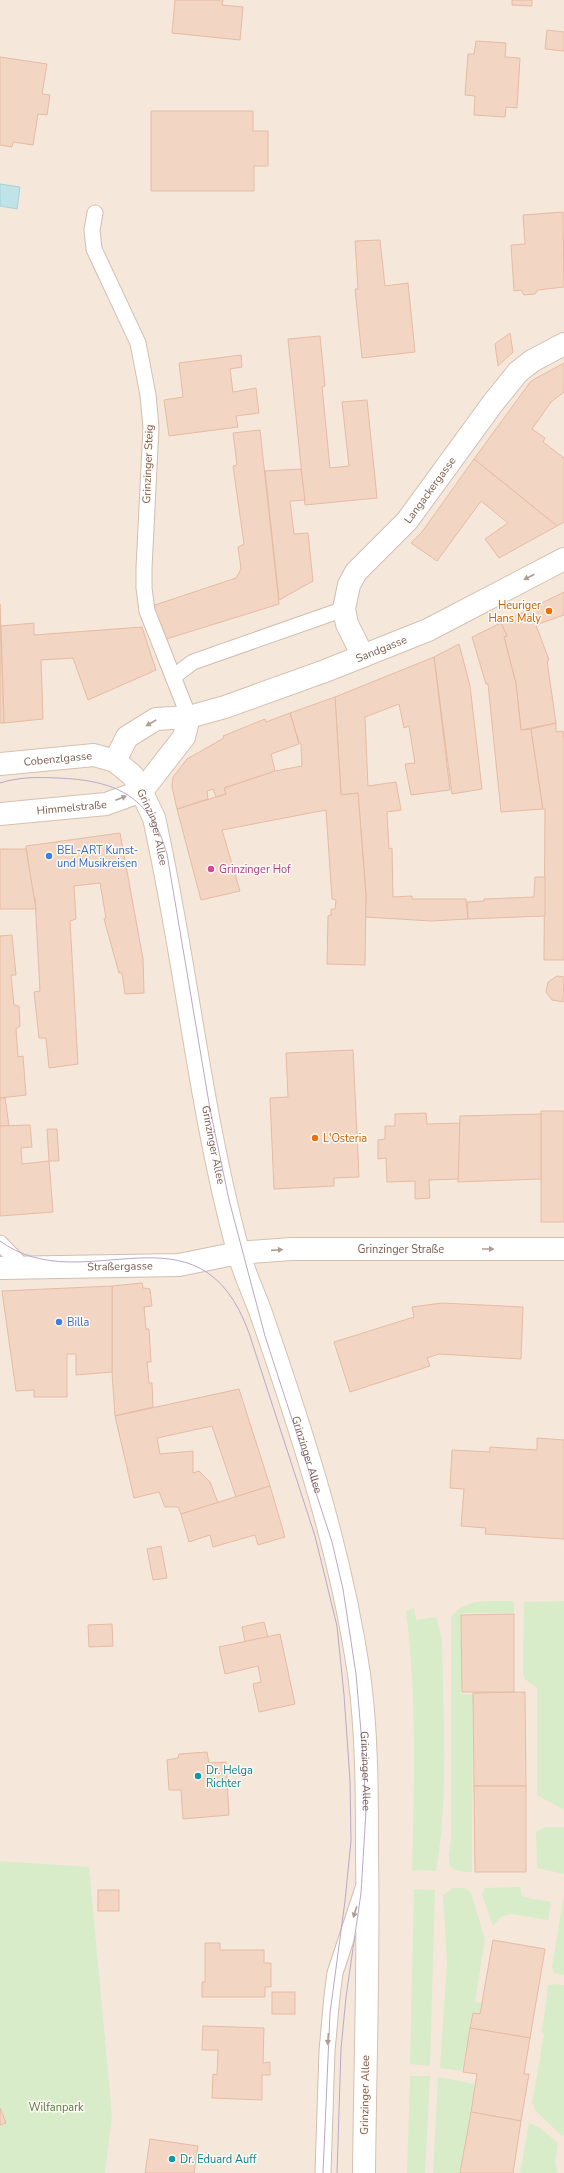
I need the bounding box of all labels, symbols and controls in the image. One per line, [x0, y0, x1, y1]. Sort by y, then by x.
street label: Grinzinger Steig [139, 424, 157, 504]
street label: Langackergasse [400, 453, 459, 526]
one-way arrow [524, 574, 535, 581]
place label: Heuriger Hans Maly [488, 598, 541, 626]
marker: Heuriger Hans Maly [544, 606, 554, 616]
street label: Sandgasse [353, 632, 409, 666]
one-way arrow [145, 719, 157, 726]
street label: Cobenzlgasse [23, 748, 93, 769]
street label: Grinzinger Allee [134, 786, 171, 867]
one-way arrow [116, 795, 128, 801]
street label: Himmelstraße [36, 796, 108, 818]
place label: BEL-ART Kunst- und Musikreisen [57, 843, 138, 871]
marker: BEL-ART Kunst- und Musikreisen [44, 851, 54, 861]
place label: Grinzinger Hof [219, 862, 291, 877]
marker: Grinzinger Hof [206, 864, 216, 874]
street label: Grinzinger Allee [199, 1104, 229, 1186]
place label: L'Osteria [323, 1131, 367, 1146]
marker: L'Osteria [310, 1133, 320, 1143]
street label: Grinzinger Straße [357, 1242, 444, 1257]
one-way arrow [482, 1246, 495, 1252]
one-way arrow [271, 1247, 283, 1254]
street label: Straßergasse [87, 1258, 153, 1274]
place label: Billa [67, 1315, 89, 1330]
marker: Billa [54, 1317, 64, 1327]
street label: Grinzinger Allee [288, 1414, 326, 1495]
street label: Grinzinger Allee [357, 1731, 374, 1811]
place label: Dr. Helga Richter [206, 1763, 253, 1791]
marker: Dr. Helga Richter [193, 1771, 203, 1781]
one-way arrow [352, 1907, 358, 1919]
one-way arrow [324, 2033, 331, 2045]
street label: Grinzinger Allee [357, 2055, 373, 2135]
park label: Wilfanpark [28, 2100, 84, 2115]
place label: Dr. Eduard Auff [180, 2152, 257, 2167]
marker: Dr. Eduard Auff [167, 2154, 177, 2164]

